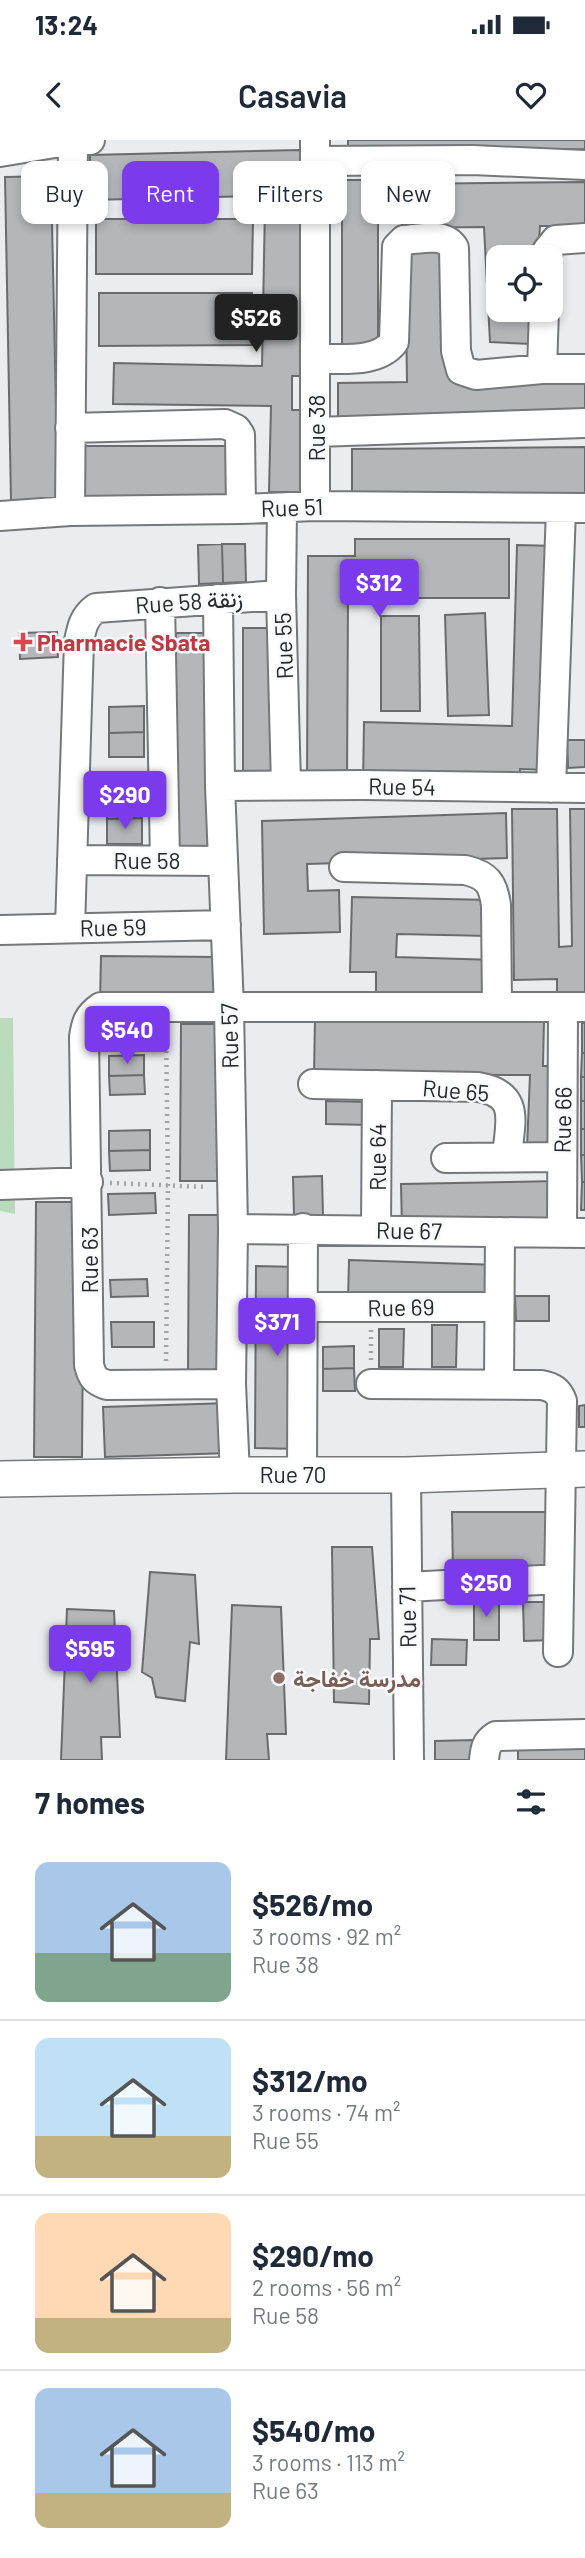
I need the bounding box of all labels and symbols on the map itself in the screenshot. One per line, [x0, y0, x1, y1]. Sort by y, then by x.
pin: $526 [215, 294, 297, 354]
street label: Rue 38 [302, 394, 330, 462]
street label: Rue 51 [260, 492, 324, 522]
pin: $312 [338, 560, 420, 619]
street label: Rue 58 زنقة [134, 583, 244, 621]
street label: Rue 55 [268, 612, 298, 680]
place label: Pharmacie Sbata [37, 628, 210, 656]
marker: Pharmacie Sbata [15, 634, 31, 650]
street label: Rue 54 [368, 771, 436, 801]
pin: $290 [84, 772, 166, 831]
street label: Rue 58 [113, 846, 181, 874]
street label: Rue 59 [79, 912, 147, 942]
street label: Rue 57 [214, 1003, 244, 1069]
pin: $540 [86, 1006, 168, 1066]
street label: Rue 65 [421, 1073, 491, 1107]
street label: Rue 66 [547, 1086, 577, 1154]
street label: Rue 64 [363, 1123, 391, 1191]
street label: Rue 67 [376, 1215, 442, 1245]
street label: Rue 63 [75, 1227, 103, 1293]
street label: Rue 69 [367, 1292, 435, 1322]
pin: $371 [236, 1298, 318, 1358]
street label: Rue 70 [259, 1460, 327, 1488]
pin: $250 [445, 1560, 527, 1619]
street label: Rue 71 [392, 1586, 422, 1648]
pin: $595 [49, 1626, 131, 1685]
place label: مدرسة خفاجة [293, 1664, 421, 1694]
marker: مدرسة خفاجة [271, 1670, 287, 1686]

